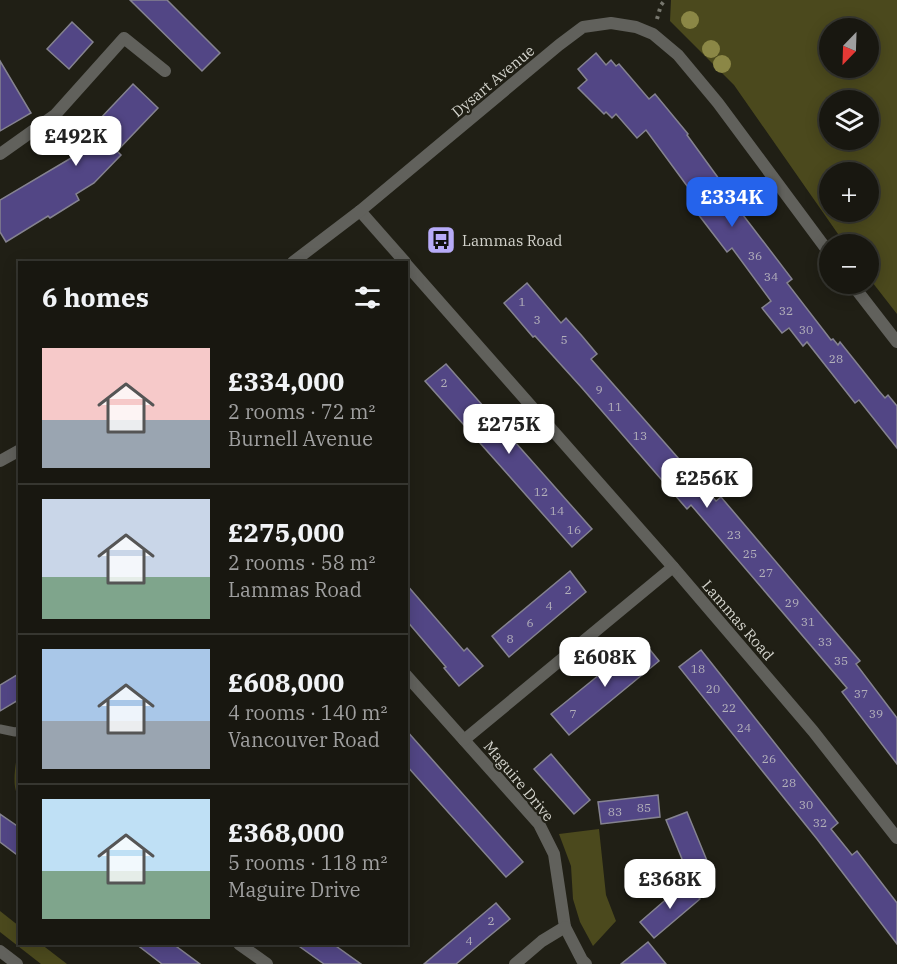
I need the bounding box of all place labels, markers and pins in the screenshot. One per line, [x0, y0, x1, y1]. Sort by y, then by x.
pin: £492K [34, 116, 118, 167]
pin: £334K [690, 177, 774, 228]
bus stop icon: Lammas Road [425, 224, 457, 256]
place label: Lammas Road [462, 231, 562, 250]
pin: £275K [467, 404, 551, 455]
pin: £256K [665, 458, 749, 509]
pin: £608K [563, 637, 647, 688]
pin: £368K [628, 859, 712, 910]

